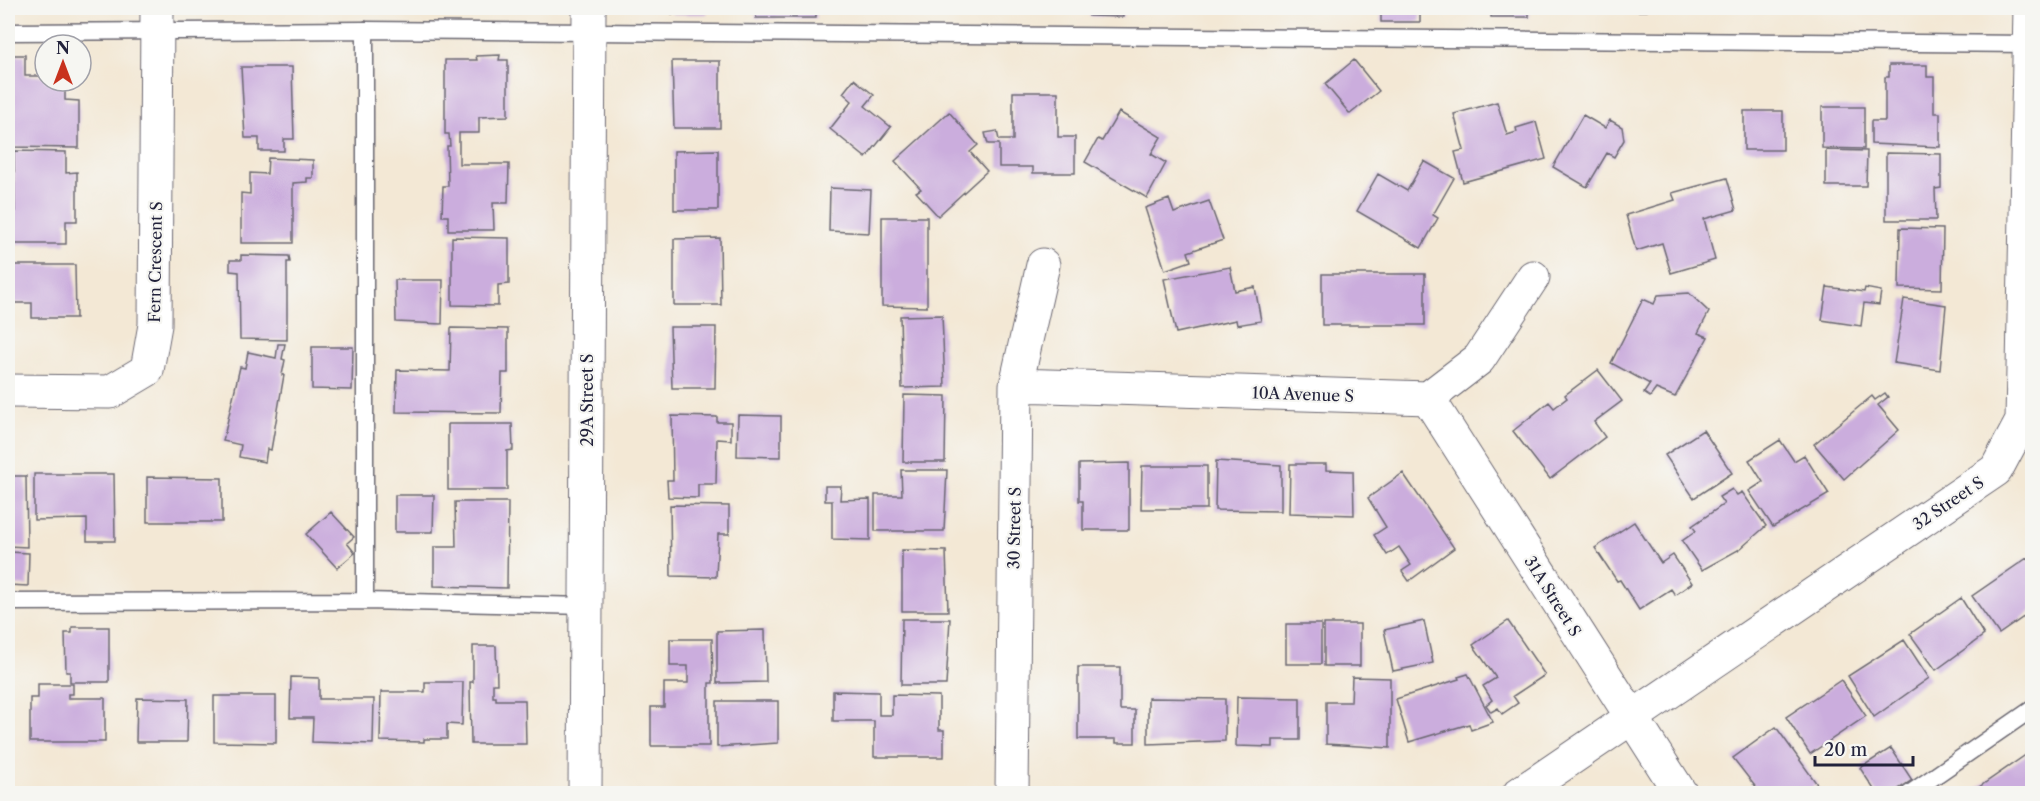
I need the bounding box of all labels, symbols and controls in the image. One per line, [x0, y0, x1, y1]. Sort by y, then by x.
north arrow [33, 33, 93, 93]
text: N [56, 38, 70, 58]
street label: Fern Crescent S [144, 201, 166, 323]
street label: 29A Street S [577, 354, 597, 446]
street label: 10A Avenue S [1252, 382, 1354, 406]
street label: 32 Street S [1909, 472, 1987, 534]
street label: 30 Street S [1003, 487, 1025, 569]
street label: 31A Street S [1520, 552, 1586, 640]
scale bar [1815, 729, 1912, 767]
text: 20 m [1824, 739, 1868, 761]

